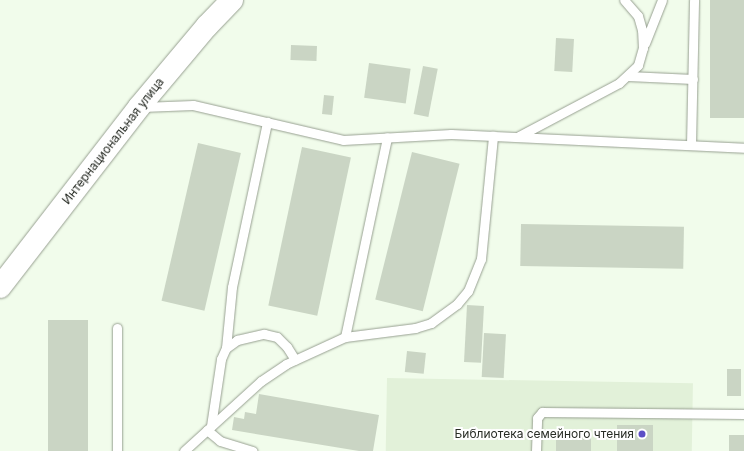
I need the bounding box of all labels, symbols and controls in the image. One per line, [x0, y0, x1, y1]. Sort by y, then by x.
street label: Интернациональная улица [59, 75, 167, 207]
place label: Библиотека семейного чтения [455, 427, 634, 441]
marker: Библиотека семейного чтения [637, 429, 647, 439]

